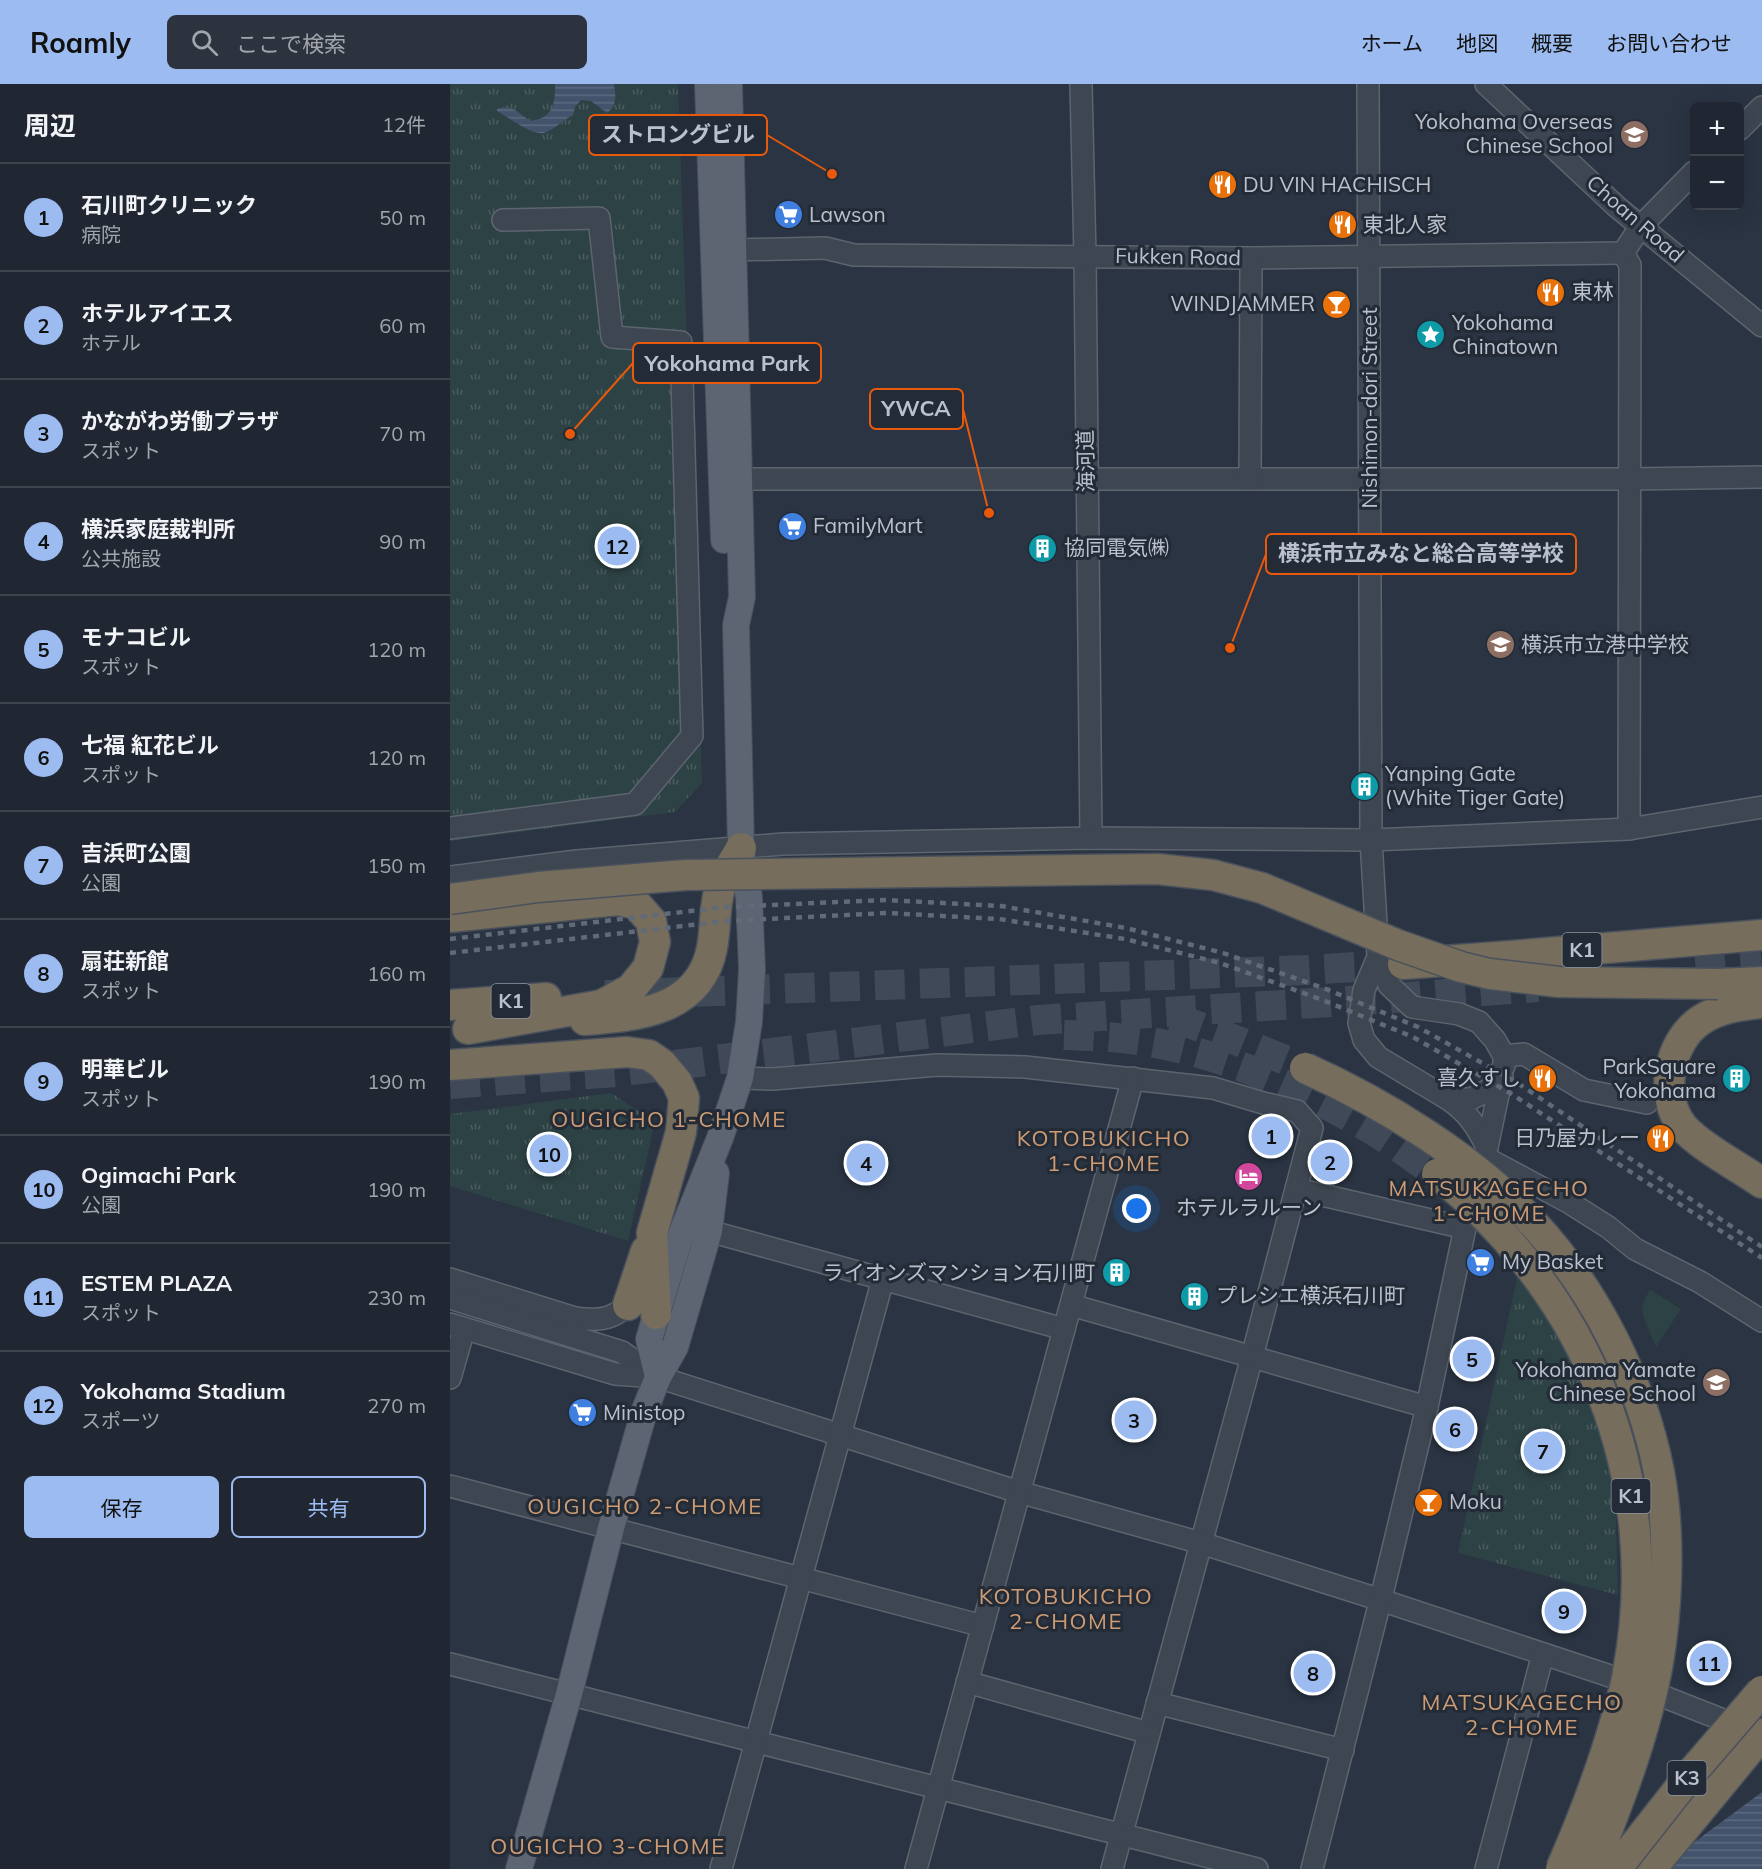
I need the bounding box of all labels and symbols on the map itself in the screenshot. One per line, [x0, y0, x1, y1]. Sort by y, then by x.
place label: Yokohama Overseas Chinese School [1414, 108, 1613, 158]
callout: ストロングビル [589, 115, 767, 155]
school or university icon: Yokohama Overseas Chinese School [1618, 118, 1650, 150]
text: ストロングビル [601, 120, 755, 148]
restaurant icon: DU VIN HACHISCH [1206, 169, 1238, 201]
street label: Choan Road [1582, 169, 1690, 268]
place label: DU VIN HACHISCH [1243, 171, 1431, 197]
supermarket icon: Lawson [772, 199, 804, 231]
place label: Lawson [809, 201, 886, 227]
restaurant icon: 東北人家 [1326, 209, 1358, 241]
place label: 東北人家 [1363, 211, 1447, 237]
street label: Fukken Road [1115, 242, 1241, 270]
restaurant icon: 東林 [1535, 276, 1567, 308]
place label: 東林 [1572, 278, 1614, 304]
bar icon: WINDJAMMER [1320, 288, 1352, 320]
place label: WINDJAMMER [1170, 290, 1315, 316]
street label: Nishimon-dori Street [1356, 307, 1382, 509]
place label: Yokohama Chinatown [1451, 309, 1558, 359]
place icon: Yokohama Chinatown [1415, 319, 1447, 351]
callout: Yokohama Park [633, 343, 821, 383]
text: Yokohama Park [644, 349, 810, 377]
callout: YWCA [870, 389, 963, 429]
text: YWCA [880, 394, 951, 422]
street label: 海河道 [1071, 429, 1099, 493]
supermarket icon: FamilyMart [776, 510, 808, 542]
place label: FamilyMart [813, 512, 923, 538]
pin: 12 [598, 524, 636, 568]
building icon: 協同電気㈱ [1027, 532, 1059, 564]
place label: 協同電気㈱ [1064, 534, 1169, 560]
callout: 横浜市立みなと総合高等学校 [1266, 534, 1576, 574]
text: 横浜市立みなと総合高等学校 [1278, 539, 1564, 567]
school or university icon: 横浜市立港中学校 [1484, 629, 1516, 661]
place label: 横浜市立港中学校 [1521, 631, 1689, 657]
place label: Yanping Gate (White Tiger Gate) [1384, 760, 1565, 810]
building icon: Yanping Gate (White Tiger Gate) [1348, 770, 1380, 802]
road number: K1 [1562, 933, 1602, 967]
road number: K1 [492, 984, 530, 1018]
place label: ParkSquare Yokohama [1602, 1053, 1716, 1103]
restaurant icon: 喜久すし [1526, 1062, 1558, 1094]
building icon: ParkSquare Yokohama [1721, 1063, 1753, 1095]
place label: 喜久すし [1437, 1064, 1521, 1090]
district label: OUGICHO 1-CHOME [551, 1105, 787, 1133]
pin: 1 [1252, 1114, 1290, 1158]
restaurant icon: 日乃屋カレー [1645, 1122, 1677, 1154]
district label: KOTOBUKICHO 1-CHOME [1017, 1124, 1191, 1177]
place label: 日乃屋カレー [1514, 1124, 1640, 1150]
pin: 10 [530, 1132, 568, 1176]
pin: 4 [846, 1140, 886, 1186]
pin: 2 [1310, 1140, 1350, 1184]
hotel icon: ホテルラルーン [1233, 1161, 1265, 1193]
district label: MATSUKAGECHO 1-CHOME [1389, 1174, 1589, 1227]
your location [1122, 1194, 1151, 1223]
place label: ホテルラルーン [1176, 1194, 1322, 1220]
supermarket icon: My Basket [1465, 1246, 1497, 1278]
place label: My Basket [1502, 1248, 1603, 1274]
building icon: ライオンズマンション石川町 [1100, 1257, 1132, 1289]
place label: ライオンズマンション石川町 [822, 1259, 1095, 1285]
building icon: プレシエ横浜石川町 [1179, 1280, 1211, 1312]
place label: プレシエ横浜石川町 [1216, 1282, 1405, 1308]
pin: 5 [1452, 1336, 1492, 1382]
place label: Yokohama Yamate Chinese School [1515, 1356, 1696, 1406]
school or university icon: Yokohama Yamate Chinese School [1701, 1366, 1733, 1398]
supermarket icon: Ministop [566, 1397, 598, 1429]
pin: 3 [1114, 1398, 1154, 1442]
place label: Ministop [603, 1399, 685, 1425]
pin: 6 [1436, 1406, 1474, 1452]
pin: 7 [1524, 1428, 1562, 1474]
road number: K1 [1612, 1479, 1650, 1513]
bar icon: Moku [1412, 1486, 1444, 1518]
place label: Moku [1449, 1488, 1502, 1514]
district label: OUGICHO 2-CHOME [527, 1492, 763, 1520]
district label: KOTOBUKICHO 2-CHOME [979, 1582, 1153, 1635]
pin: 9 [1544, 1588, 1584, 1634]
pin: 11 [1690, 1640, 1728, 1686]
pin: 8 [1294, 1650, 1332, 1696]
district label: MATSUKAGECHO 2-CHOME [1422, 1688, 1622, 1741]
road number: K3 [1668, 1761, 1706, 1795]
district label: OUGICHO 3-CHOME [490, 1832, 726, 1860]

